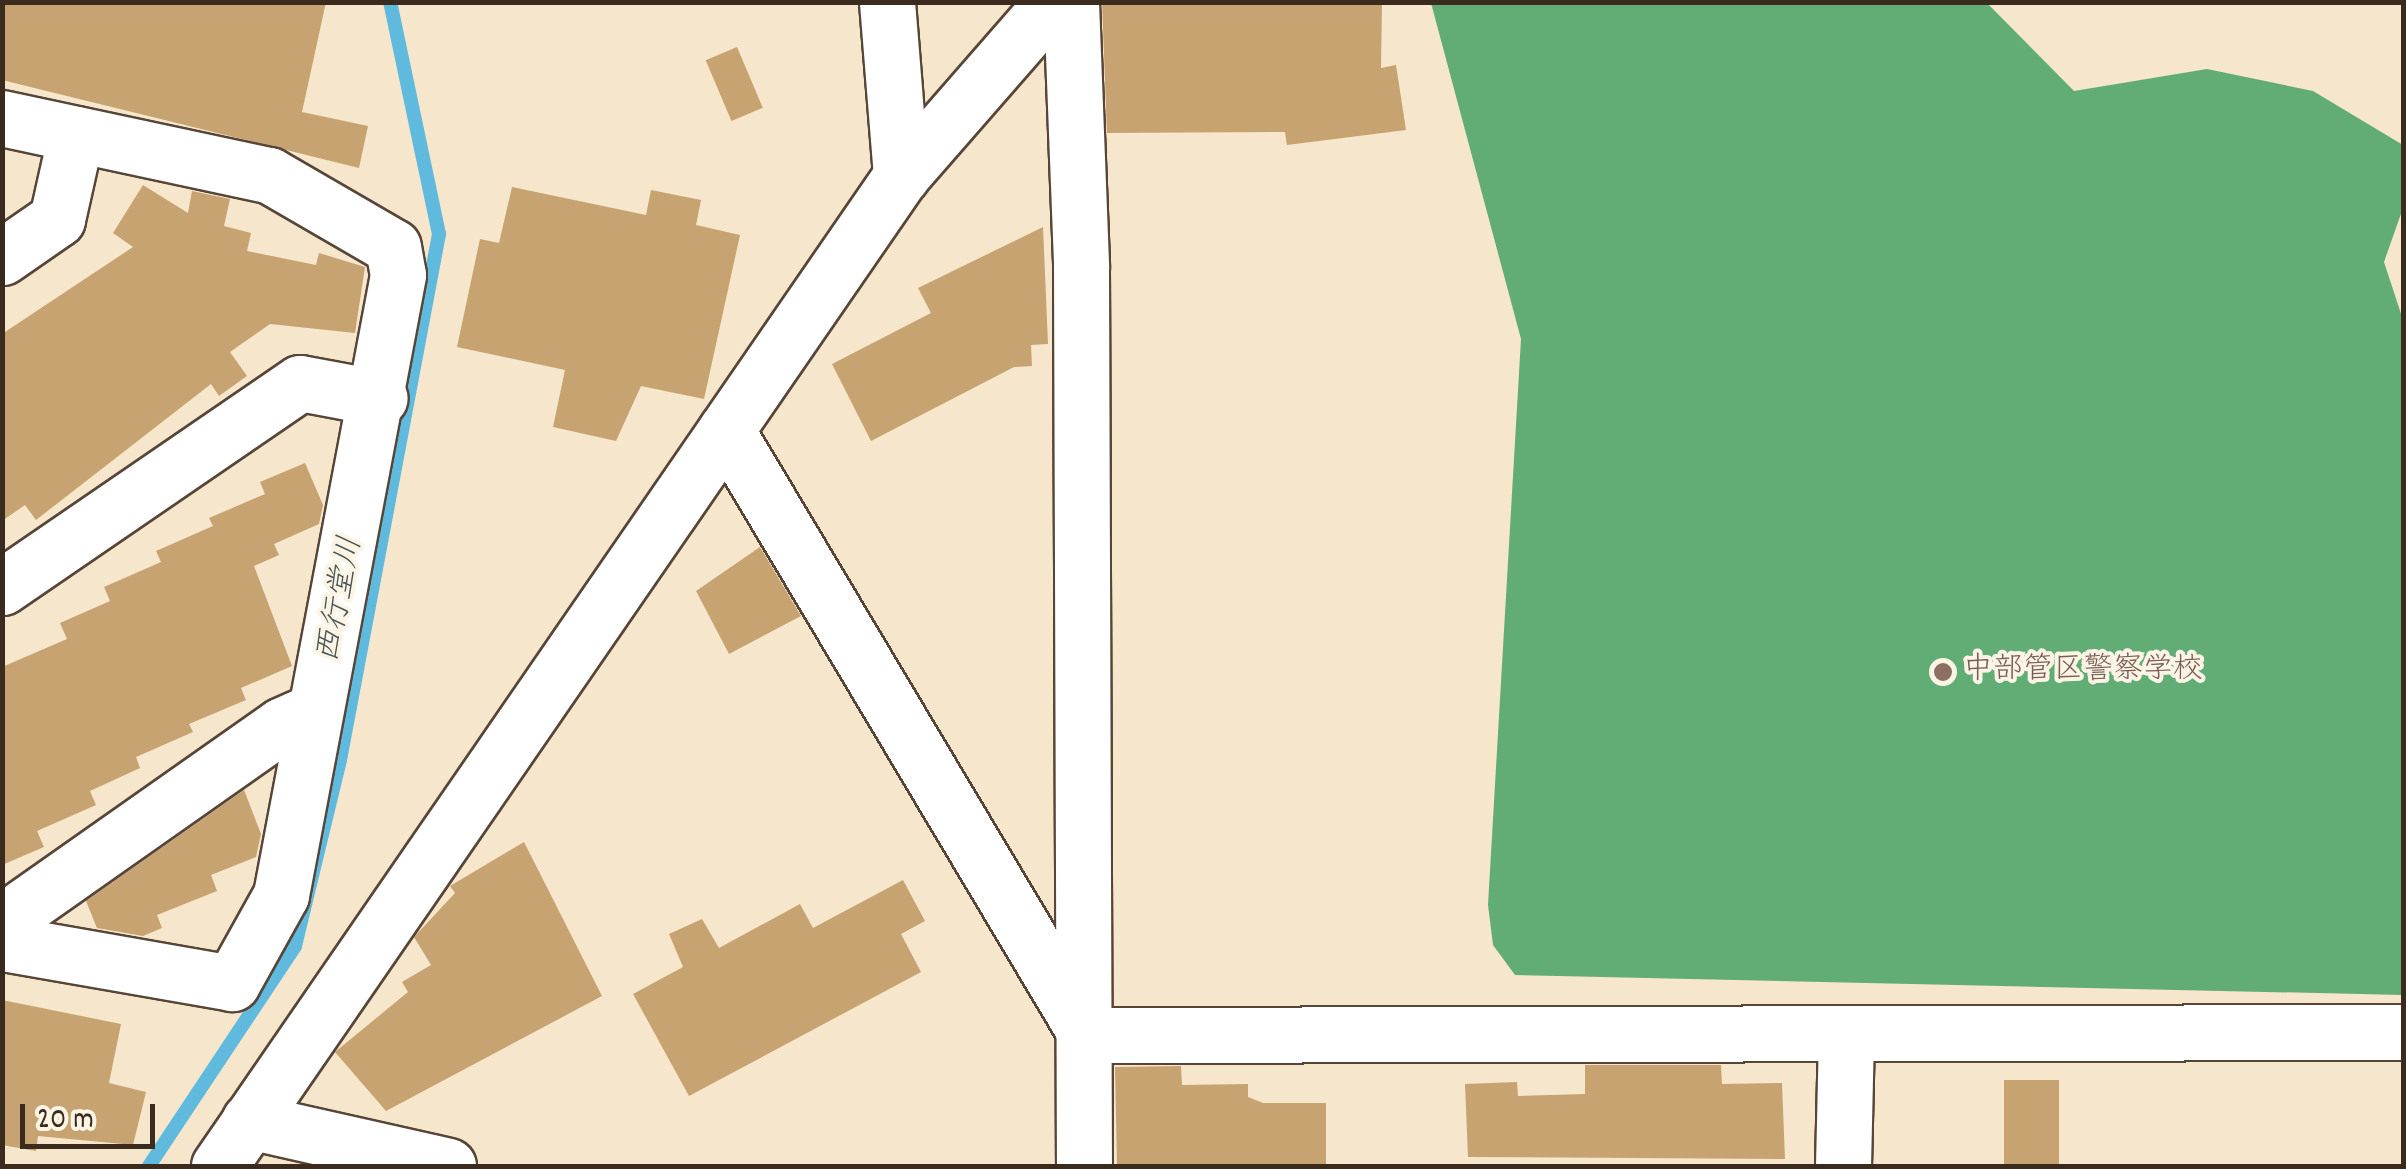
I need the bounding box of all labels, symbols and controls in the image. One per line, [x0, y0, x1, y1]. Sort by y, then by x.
water label: 西行堂川 [311, 534, 373, 666]
place label: 中部管区警察学校 [1963, 654, 2203, 690]
marker: 中部管区警察学校 [1932, 661, 1954, 683]
scale bar [25, 1084, 160, 1146]
text: 20 m [37, 1100, 94, 1143]

